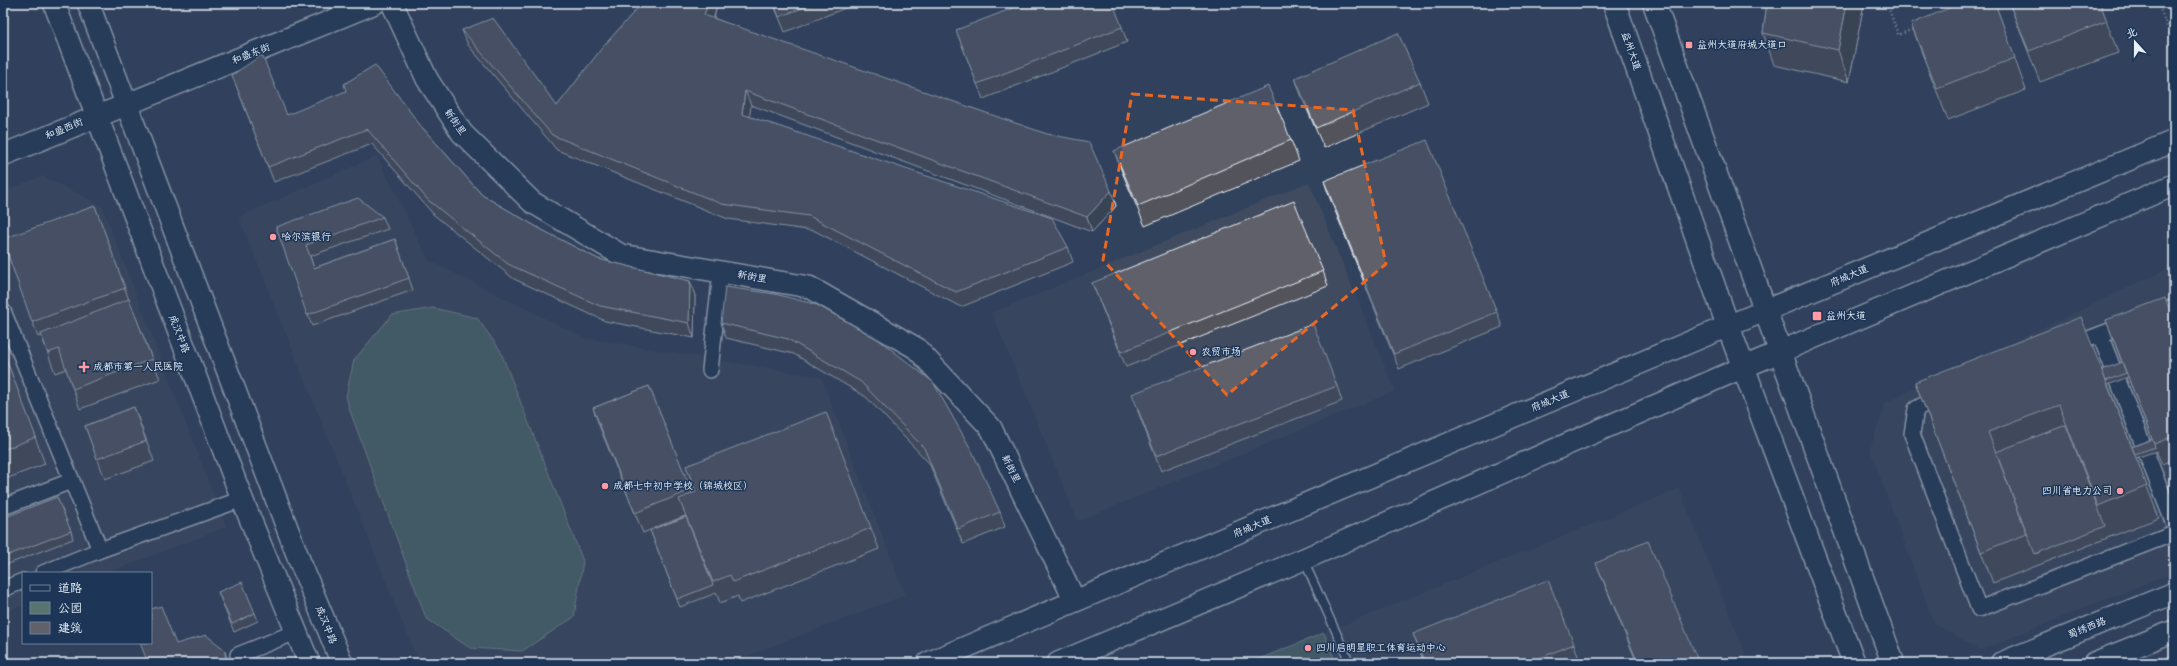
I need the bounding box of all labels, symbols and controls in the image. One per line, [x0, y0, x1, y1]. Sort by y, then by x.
north arrow [2115, 22, 2155, 62]
text: 北 [2124, 25, 2139, 41]
street label: 益州大道 [1619, 30, 1643, 72]
place label: 益州大道府城大道口 [1697, 39, 1787, 51]
marker: 益州大道府城大道口 [1684, 40, 1694, 50]
street label: 和盛东街 [230, 41, 272, 67]
street label: 新街里 [441, 106, 469, 138]
street label: 和盛西街 [43, 116, 85, 142]
place label: 哈尔滨银行 [281, 231, 331, 243]
marker: 哈尔滨银行 [268, 232, 278, 242]
street label: 府城大道 [1828, 263, 1870, 289]
street label: 新街里 [736, 268, 768, 286]
marker: 益州大道 [1811, 310, 1823, 322]
place label: 益州大道 [1826, 310, 1866, 322]
street label: 成汉中路 [166, 313, 192, 355]
place label: 农贸市场 [1201, 346, 1241, 358]
marker: 农贸市场 [1188, 347, 1198, 357]
marker: 成都市第一人民医院 [78, 361, 90, 373]
place label: 成都市第一人民医院 [93, 361, 183, 373]
street label: 府城大道 [1529, 388, 1571, 414]
street label: 新街里 [999, 453, 1023, 485]
place label: 成都七中初中学校（锦城校区） [613, 480, 753, 492]
marker: 成都七中初中学校（锦城校区） [600, 481, 610, 491]
place label: 四川省电力公司 [2042, 485, 2112, 497]
marker: 四川省电力公司 [2115, 486, 2125, 496]
street label: 府城大道 [1231, 514, 1273, 540]
legend [22, 572, 152, 644]
text: 道路 [58, 581, 82, 596]
text: 公园 [58, 601, 82, 616]
street label: 成汉中路 [313, 604, 339, 646]
street label: 蜀绣西路 [2066, 615, 2108, 641]
text: 建筑 [58, 621, 82, 636]
place label: 四川启明星职工体育运动中心 [1316, 642, 1446, 654]
marker: 四川启明星职工体育运动中心 [1303, 643, 1313, 653]

